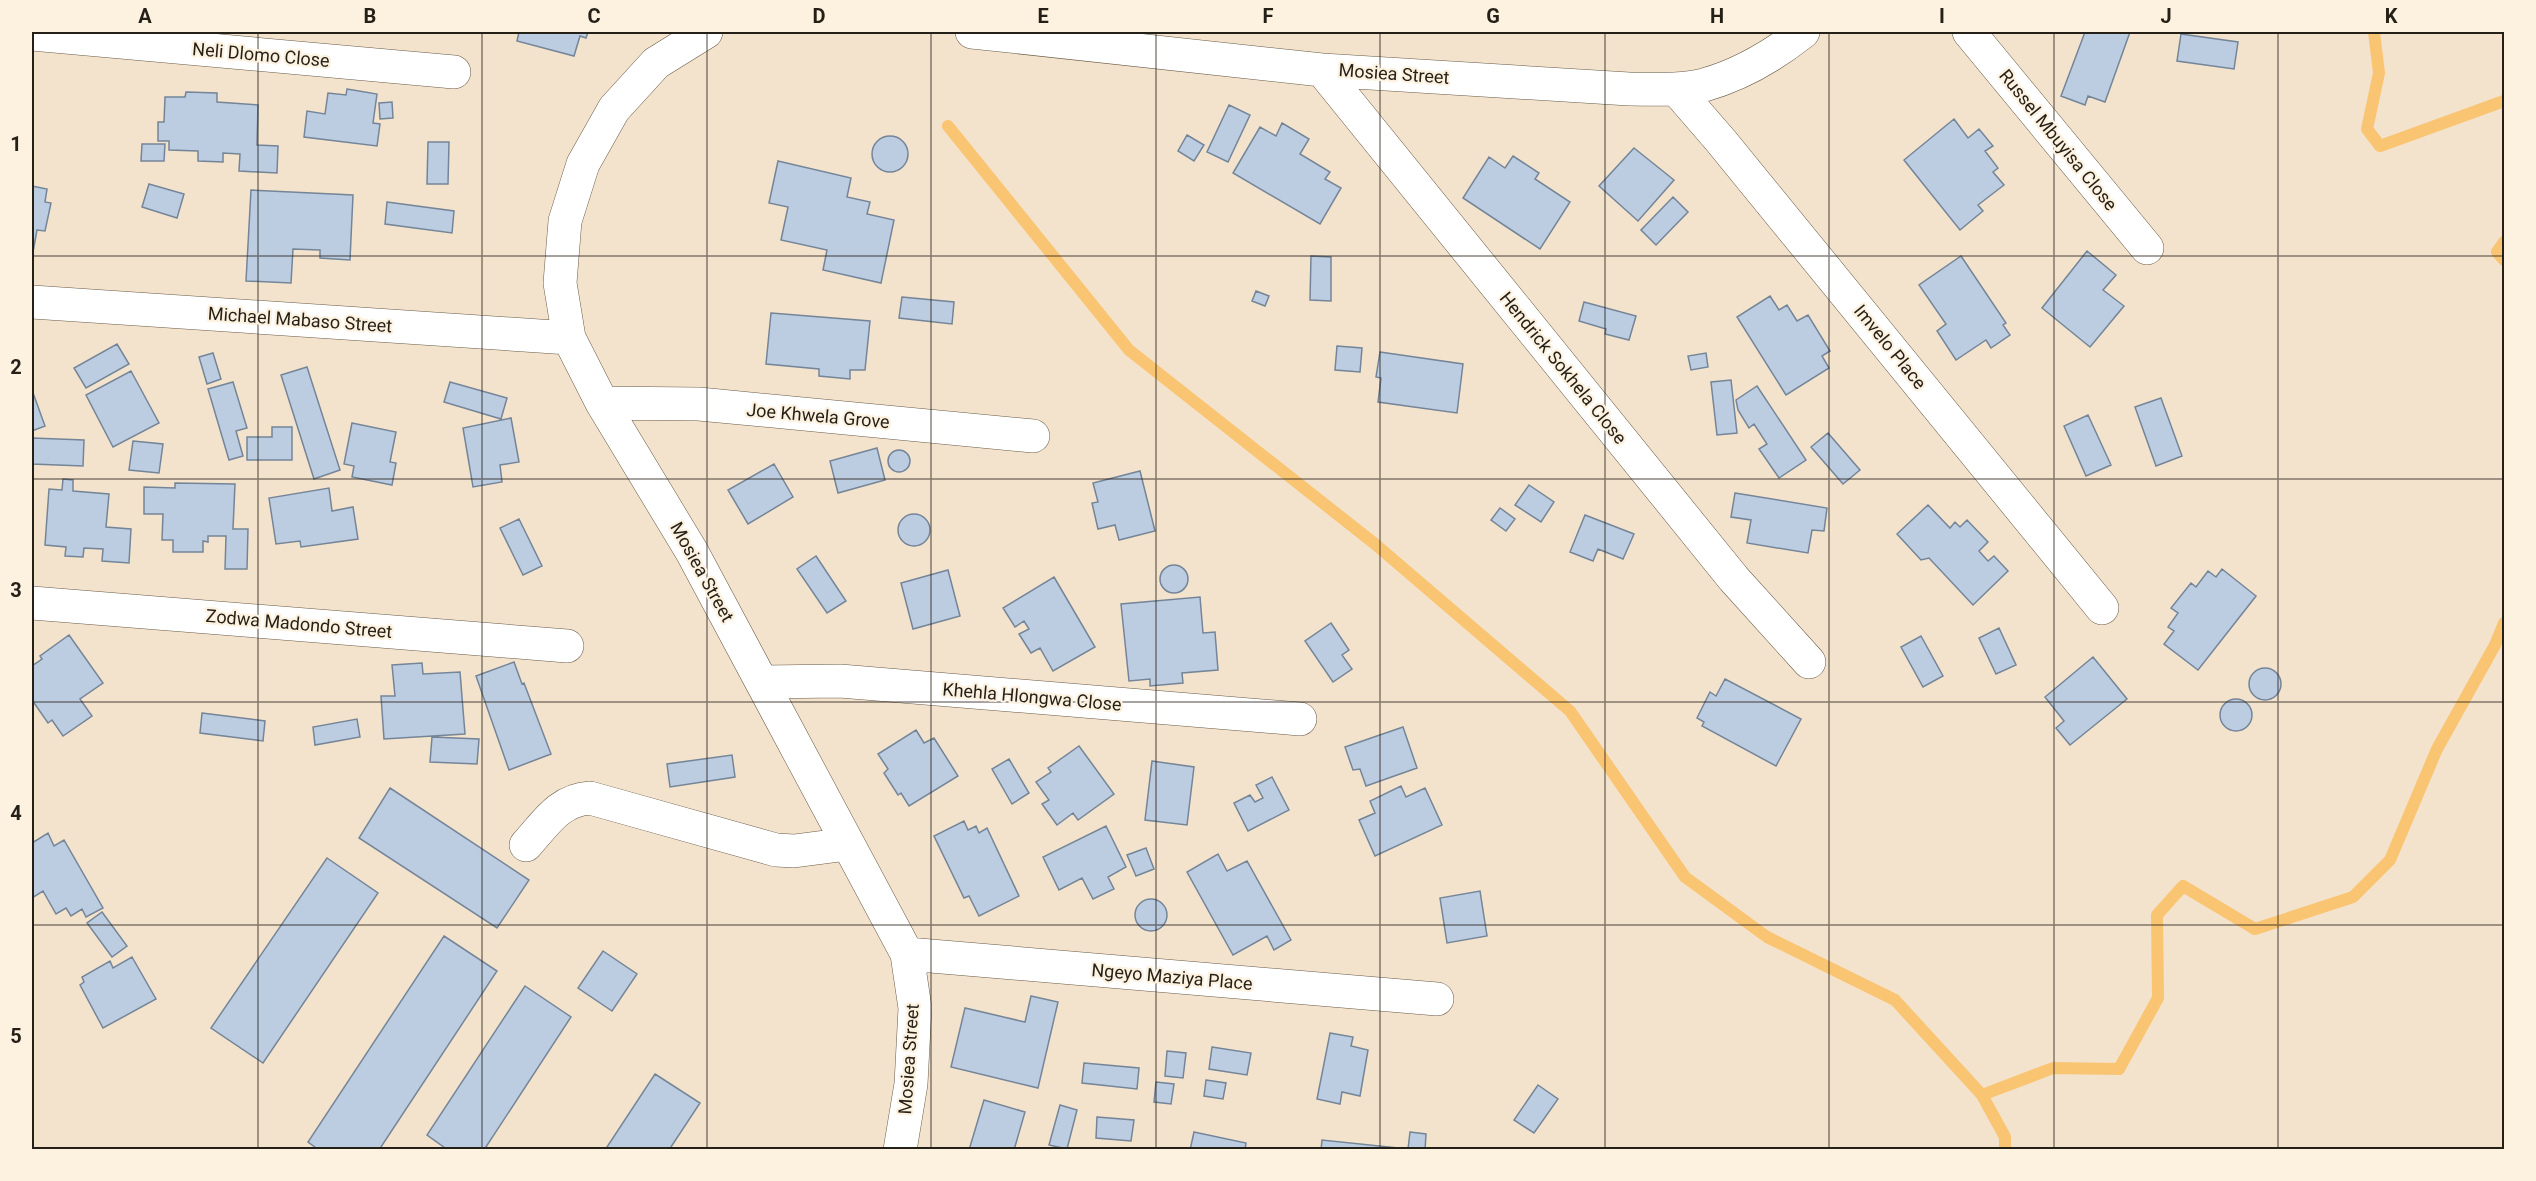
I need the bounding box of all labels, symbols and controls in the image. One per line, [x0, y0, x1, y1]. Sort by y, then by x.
text: A [138, 4, 152, 28]
text: B [364, 4, 376, 28]
text: C [587, 4, 601, 28]
text: D [813, 4, 826, 28]
text: E [1037, 4, 1049, 28]
text: F [1263, 4, 1274, 28]
text: G [1486, 4, 1500, 28]
text: H [1710, 4, 1724, 28]
text: I [1939, 4, 1945, 28]
text: J [2160, 4, 2172, 28]
text: K [2385, 4, 2398, 28]
street label: Neli Dlomo Close [191, 38, 331, 71]
street label: Mosiea Street [1338, 59, 1450, 88]
street label: Russel Mbuyisa Close [1995, 65, 2122, 214]
text: 1 [10, 132, 22, 156]
street label: Hendrick Sokhela Close [1496, 288, 1631, 448]
street label: Imvelo Place [1850, 300, 1931, 393]
street label: Michael Mabaso Street [207, 303, 393, 336]
text: 2 [10, 355, 22, 379]
street label: Joe Khwela Grove [746, 399, 890, 432]
street label: Mosiea Street [666, 518, 739, 625]
text: 3 [10, 578, 22, 602]
street label: Zodwa Madondo Street [205, 605, 393, 642]
street label: Khehla Hlongwa Close [942, 678, 1123, 715]
text: 4 [10, 801, 22, 825]
street label: Ngeyo Maziya Place [1091, 959, 1253, 994]
street label: Mosiea Street [894, 1003, 923, 1115]
text: 5 [10, 1024, 22, 1048]

